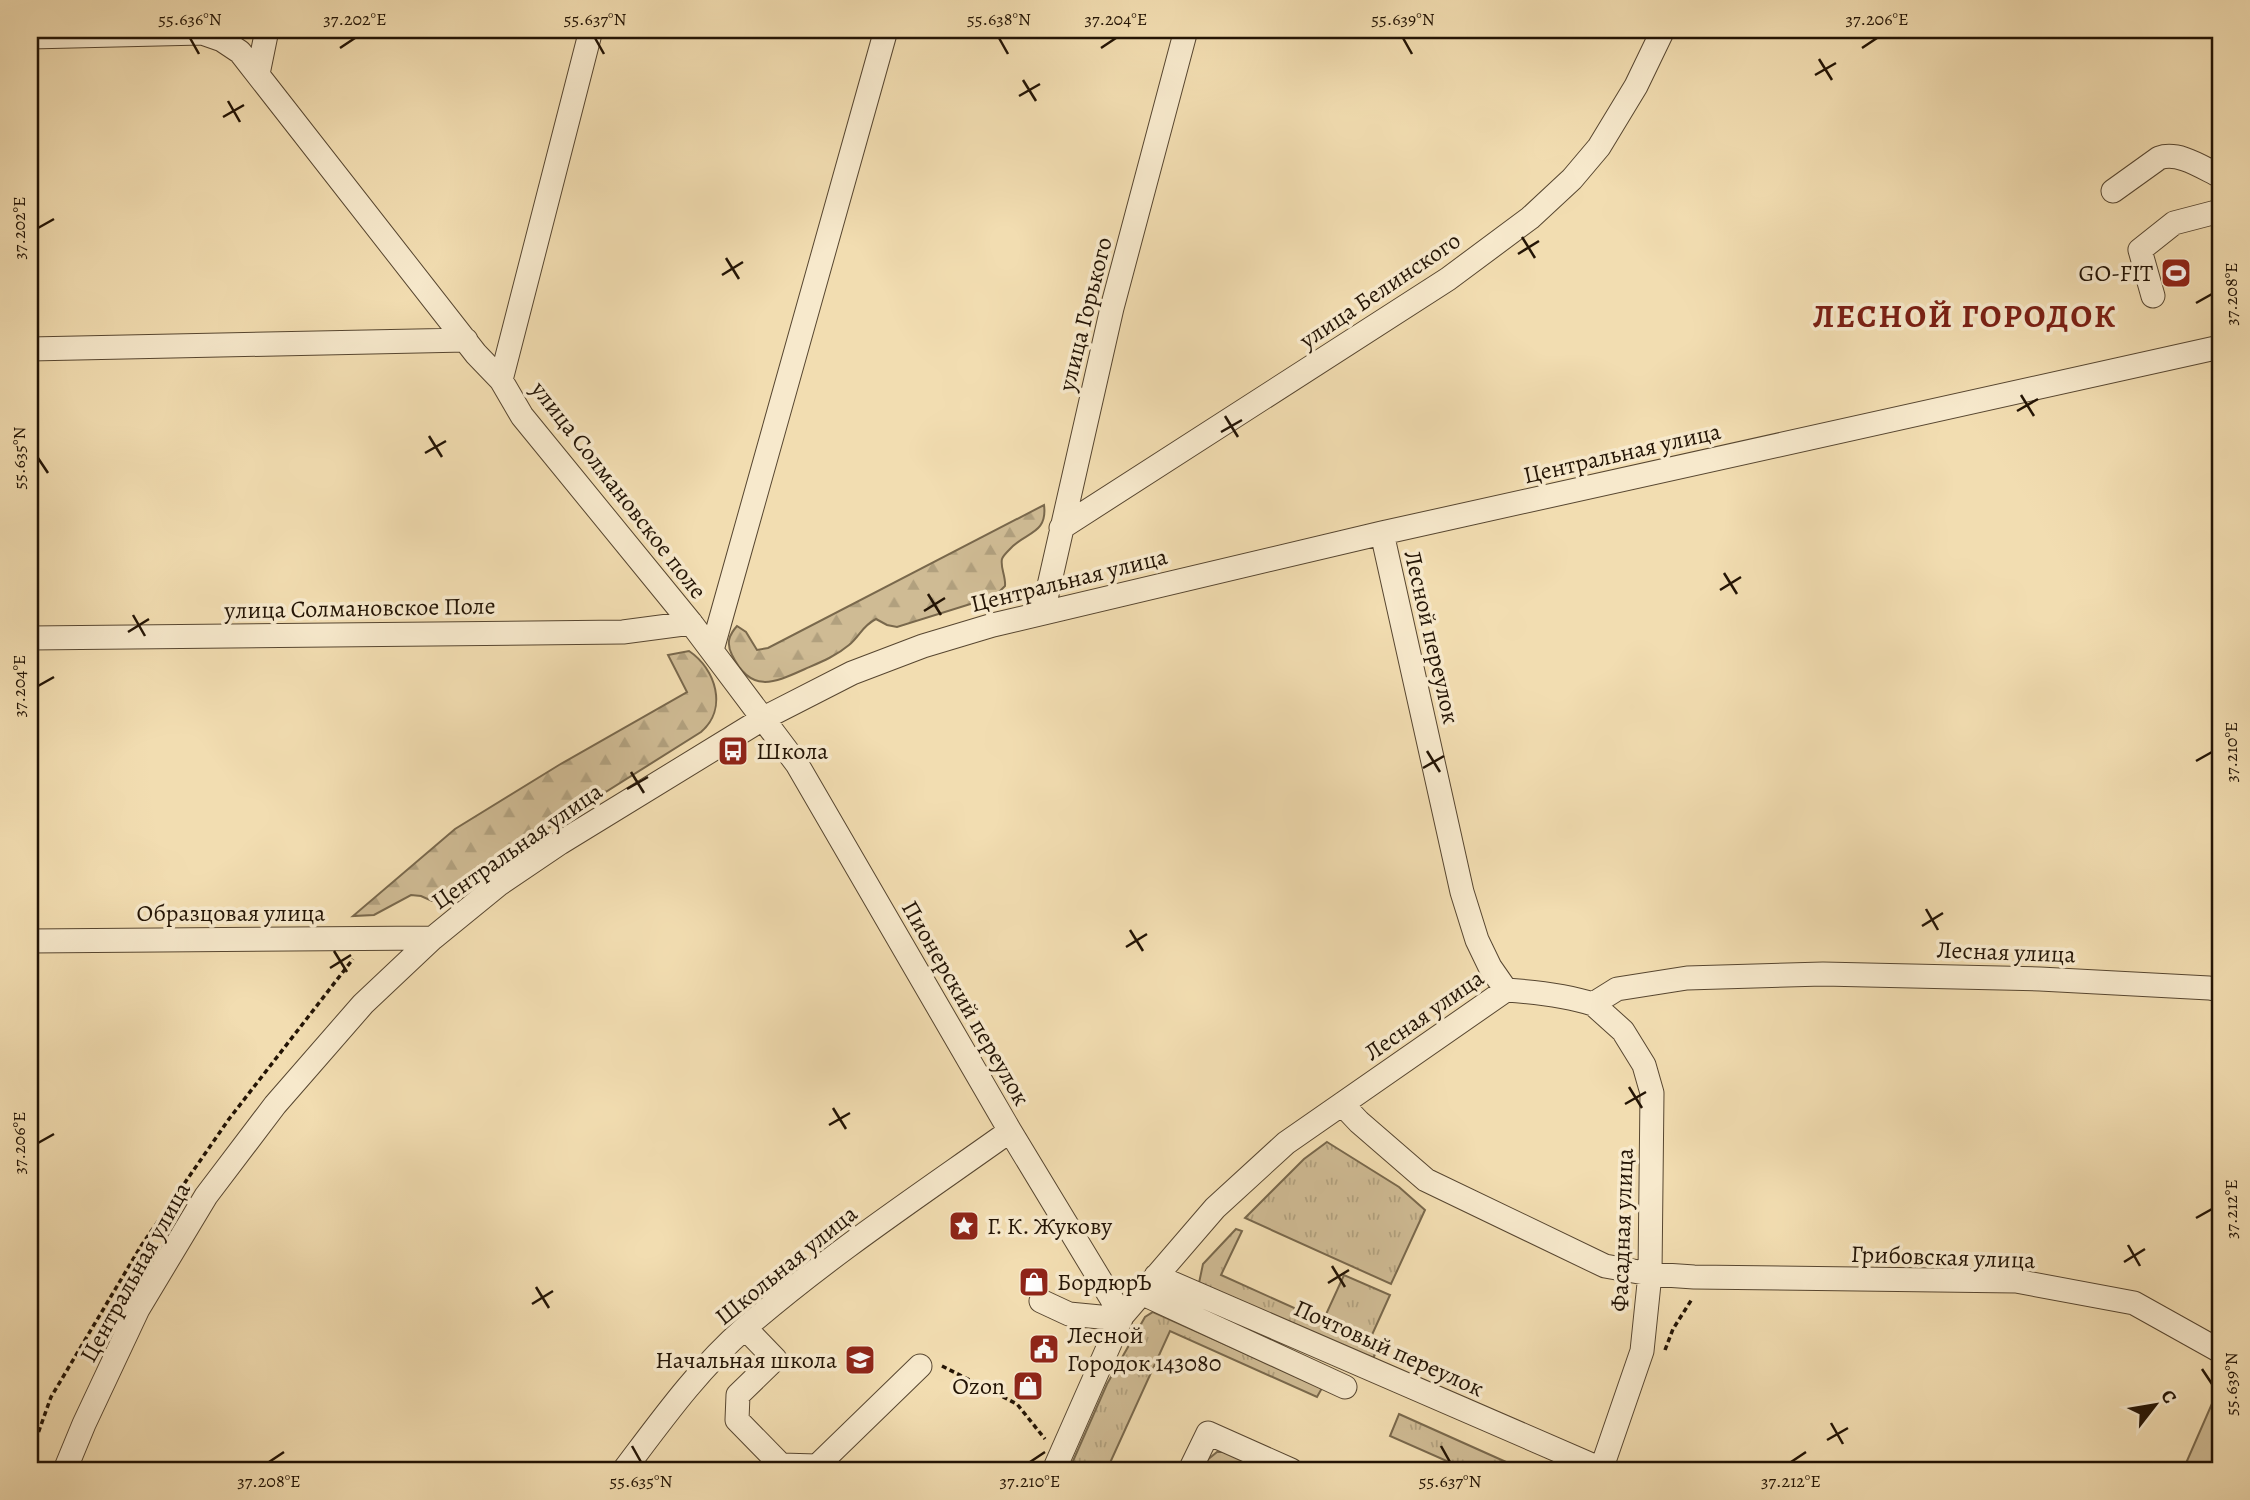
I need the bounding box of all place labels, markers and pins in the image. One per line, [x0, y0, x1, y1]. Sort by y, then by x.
sports icon: GO-FIT [2159, 256, 2193, 290]
place label: GO-FIT [2078, 257, 2153, 289]
bus stop icon: Школа [716, 734, 750, 768]
place label: Школа [756, 735, 828, 767]
place icon: Г. К. Жукову [947, 1209, 981, 1243]
place label: Г. К. Жукову [987, 1210, 1112, 1242]
shop icon: БордюрЪ [1017, 1265, 1051, 1299]
place label: БордюрЪ [1057, 1266, 1152, 1298]
place label: Лесной Городок 143080 [1067, 1319, 1222, 1379]
public building icon: Лесной Городок 143080 [1027, 1332, 1061, 1366]
school or university icon: Начальная школа [843, 1343, 877, 1377]
place label: Начальная школа [655, 1344, 837, 1376]
shop icon: Ozon [1011, 1369, 1045, 1403]
place label: Ozon [952, 1370, 1005, 1402]

